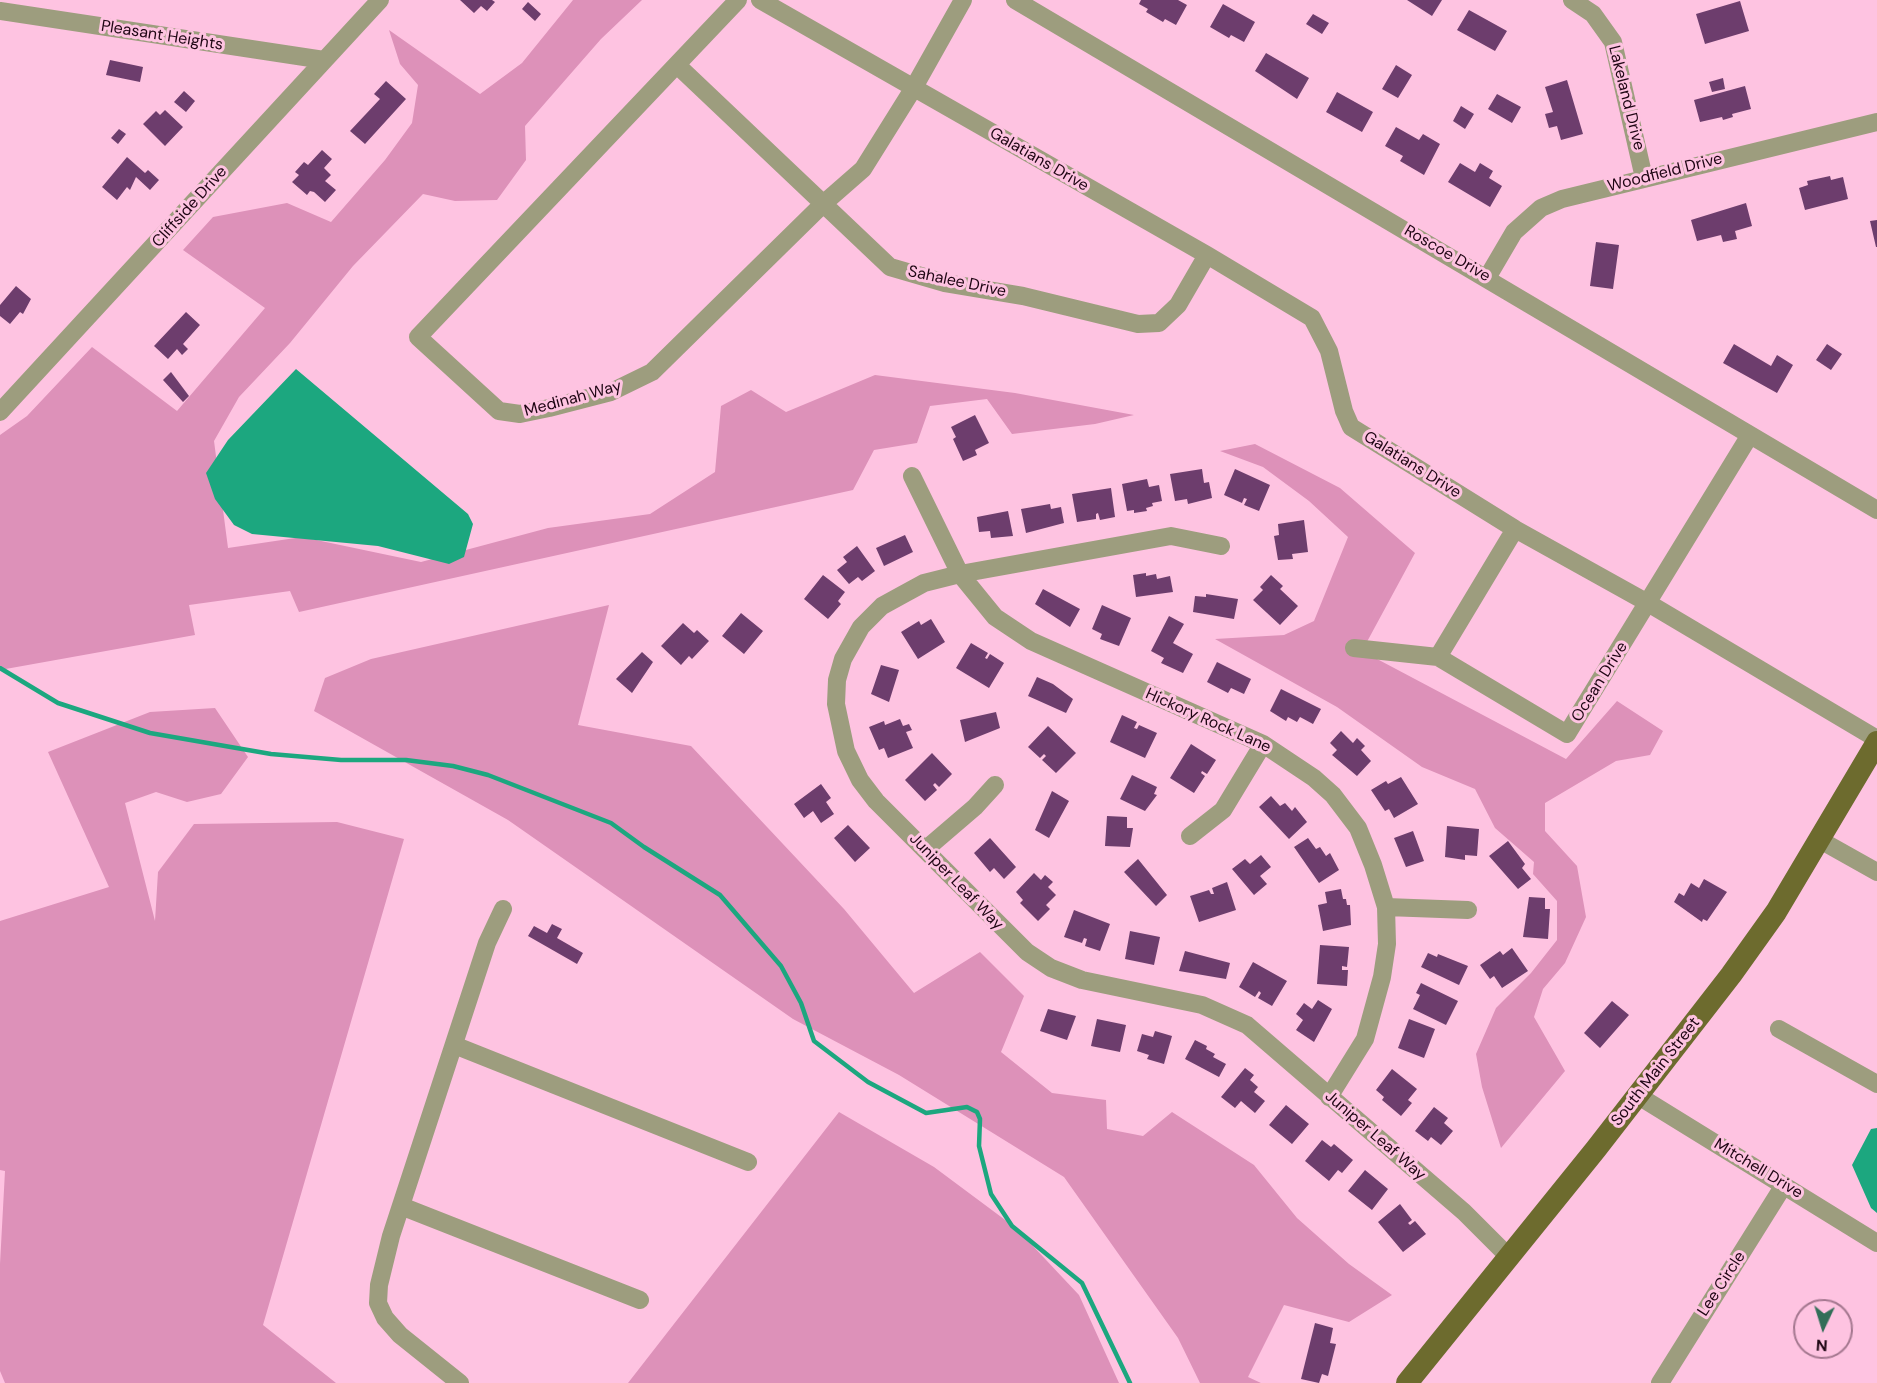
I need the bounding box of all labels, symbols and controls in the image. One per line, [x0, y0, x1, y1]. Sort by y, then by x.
street label: Pleasant Heights [100, 17, 224, 55]
street label: Lakeland Drive [1604, 44, 1648, 152]
street label: Galatians Drive [986, 124, 1092, 196]
street label: Woodfield Drive [1606, 149, 1724, 197]
street label: Cliffside Drive [149, 162, 231, 252]
street label: Roscoe Drive [1400, 222, 1494, 286]
street label: Sahalee Drive [906, 262, 1008, 302]
street label: Medinah Way [522, 377, 624, 421]
street label: Galatians Drive [1360, 427, 1464, 503]
street label: Ocean Drive [1568, 638, 1632, 726]
street label: Hickory Rock Lane [1142, 685, 1274, 757]
street label: Juniper Leaf Way [905, 830, 1007, 934]
street label: South Main Street [1608, 1014, 1704, 1130]
street label: Juniper Leaf Way [1321, 1087, 1429, 1185]
street label: Mitchell Drive [1710, 1135, 1806, 1203]
street label: Lee Circle [1694, 1248, 1750, 1320]
north arrow [1793, 1299, 1853, 1359]
text: N [1815, 1335, 1828, 1356]

